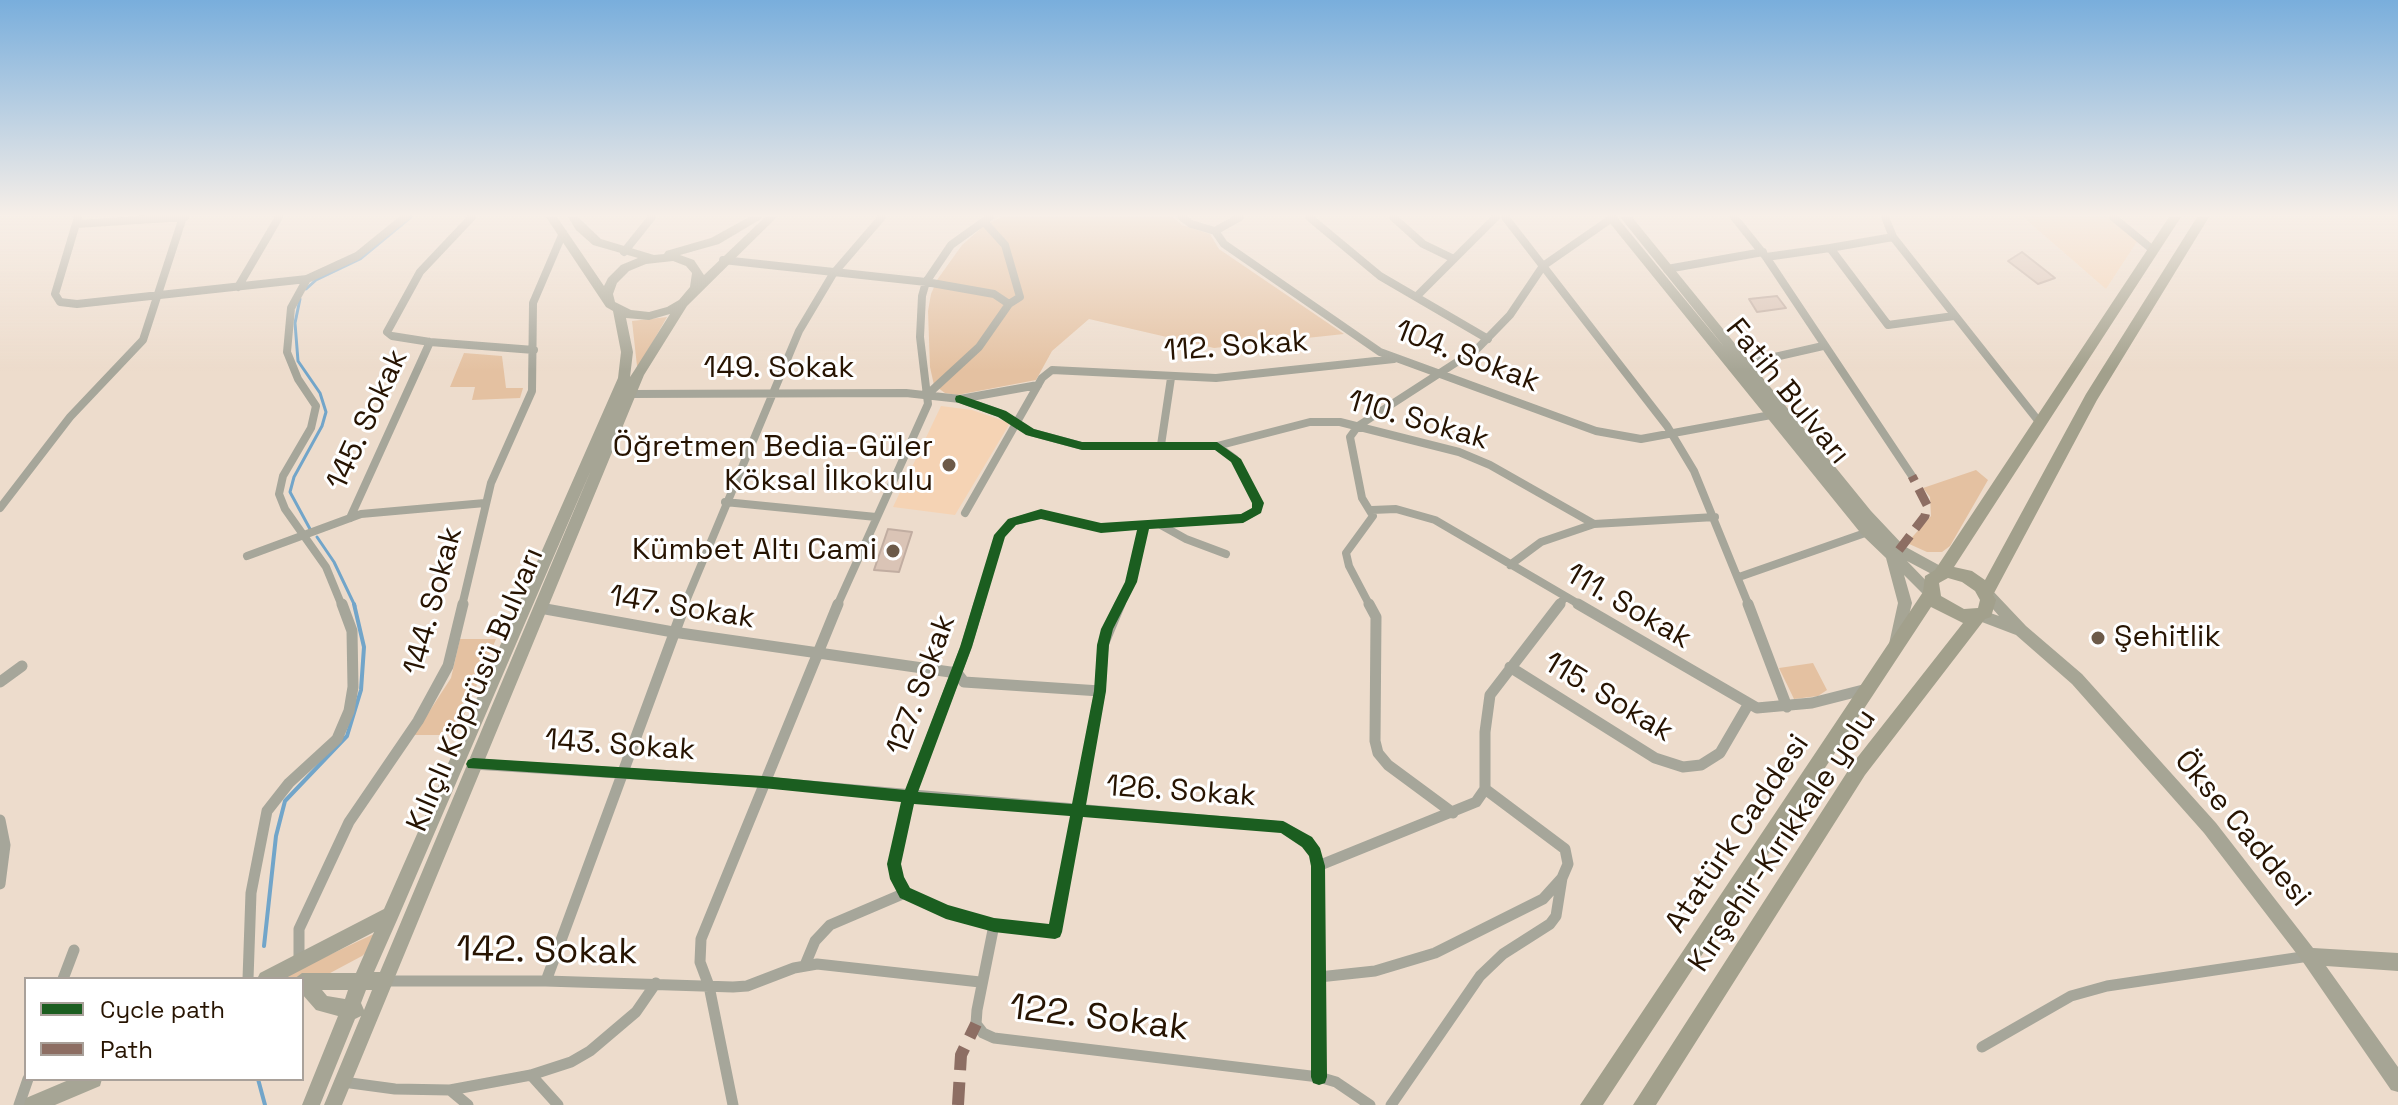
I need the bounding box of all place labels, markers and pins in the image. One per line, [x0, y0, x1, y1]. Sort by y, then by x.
place label: Öğretmen Bedia-Güler Köksal İlkokulu [613, 430, 933, 500]
marker: Öğretmen Bedia-Güler Köksal İlkokulu [940, 456, 958, 474]
place label: Kümbet Altı Cami [632, 533, 877, 569]
marker: Kümbet Altı Cami [884, 542, 902, 560]
place label: Şehitlik [2114, 620, 2221, 656]
marker: Şehitlik [2089, 629, 2107, 647]

